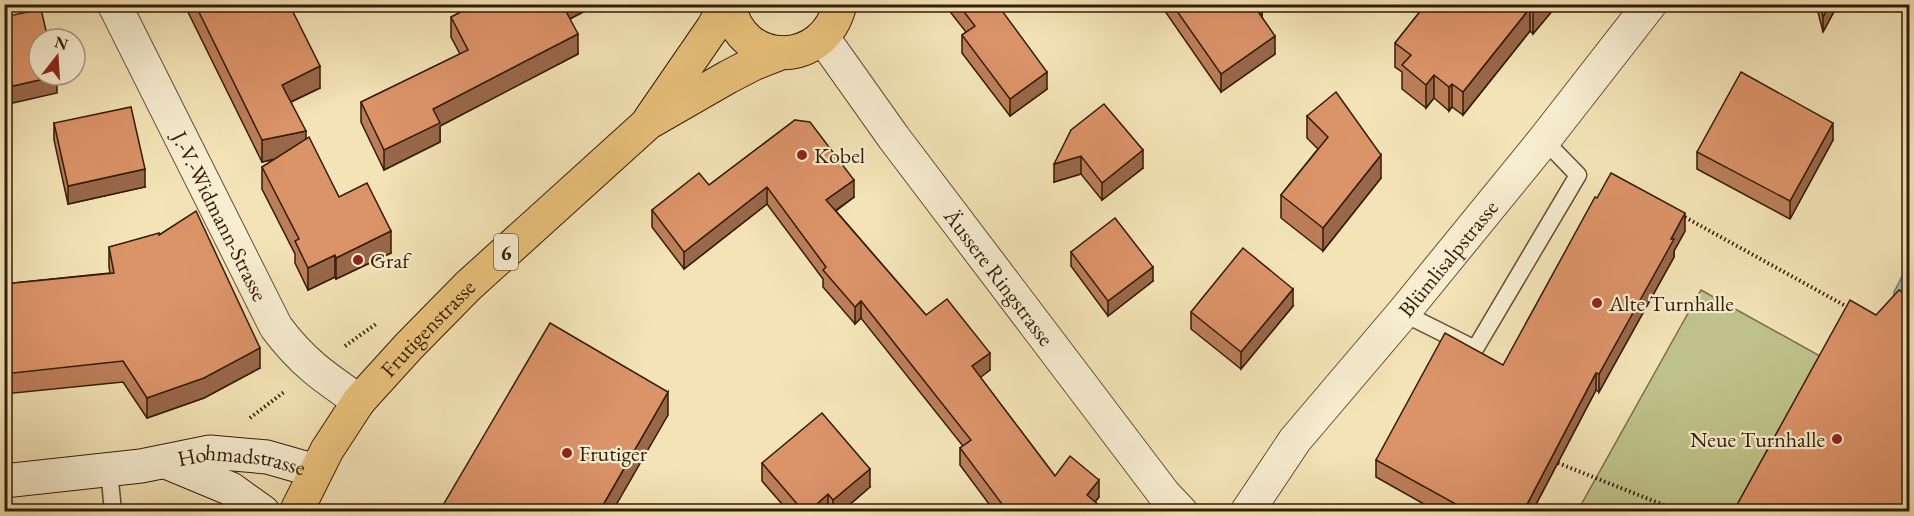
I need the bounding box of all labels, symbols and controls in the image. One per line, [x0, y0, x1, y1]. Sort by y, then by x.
north arrow [27, 27, 87, 87]
text: N [52, 31, 71, 55]
street label: J.-V.-Widmann-Strasse [165, 124, 275, 306]
place label: Kobel [814, 141, 865, 170]
marker: Kobel [795, 148, 809, 162]
street label: Blümlisalpstrasse [1391, 193, 1504, 323]
street label: Äussere Ringstrasse [937, 202, 1061, 352]
road number: 6 [494, 234, 518, 270]
place label: Graf [370, 246, 412, 275]
marker: Graf [351, 253, 365, 267]
street label: Frutigenstrasse [373, 272, 481, 383]
place label: Alte Turnhalle [1608, 289, 1734, 318]
marker: Alte Turnhalle [1590, 296, 1604, 310]
place label: Neue Turnhalle [1690, 425, 1825, 454]
marker: Neue Turnhalle [1830, 432, 1844, 446]
street label: Hohmadstrasse [175, 437, 309, 482]
place label: Frutiger [579, 439, 648, 468]
marker: Frutiger [560, 446, 574, 460]

